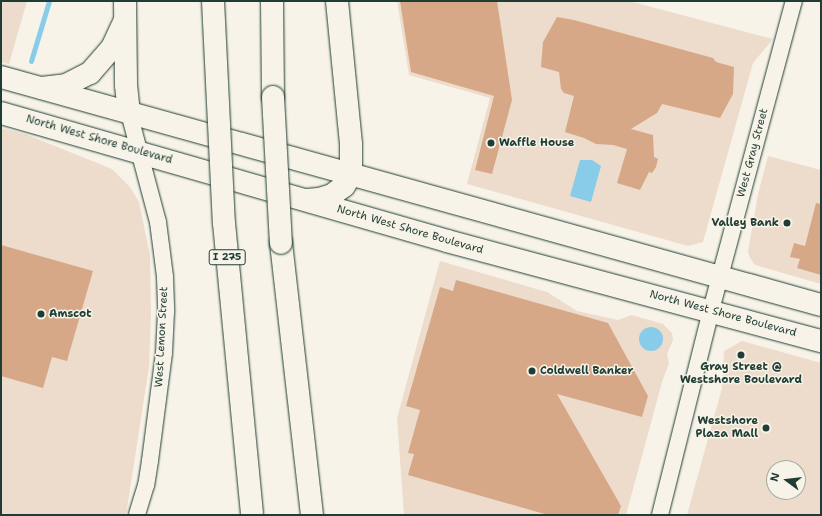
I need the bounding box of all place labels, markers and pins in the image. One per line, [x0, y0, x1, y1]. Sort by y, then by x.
place label: Waffle House [499, 136, 574, 150]
marker: Waffle House [486, 138, 496, 148]
place label: Valley Bank [712, 216, 779, 230]
marker: Valley Bank [782, 218, 792, 228]
place label: Amscot [49, 307, 91, 321]
marker: Amscot [36, 309, 46, 319]
marker: Gray Street @ Westshore Boulevard [736, 350, 746, 360]
place label: Gray Street @ Westshore Boulevard [680, 361, 802, 387]
place label: Coldwell Banker [540, 364, 633, 378]
marker: Coldwell Banker [527, 366, 537, 376]
place label: Westshore Plaza Mall [695, 415, 758, 441]
marker: Westshore Plaza Mall [761, 423, 771, 433]

